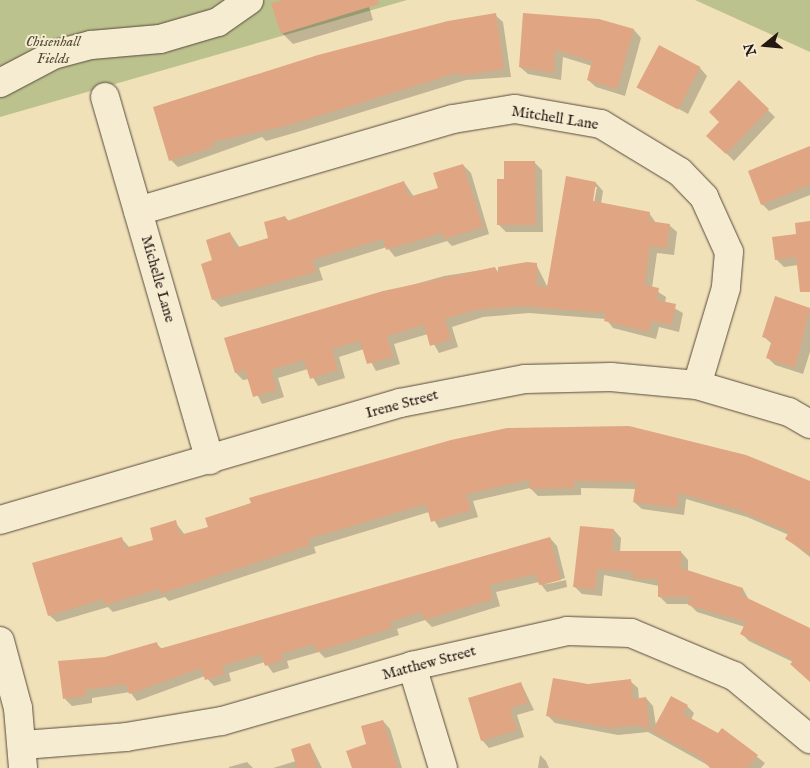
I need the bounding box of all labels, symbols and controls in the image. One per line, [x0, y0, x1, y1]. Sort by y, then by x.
north arrow [740, 20, 790, 70]
park label: Chisenhall Fields [26, 32, 80, 67]
text: N [740, 41, 761, 58]
street label: Mitchell Lane [510, 102, 600, 134]
street label: Michelle Lane [137, 233, 179, 325]
street label: Irene Street [364, 386, 440, 422]
street label: Matthew Street [380, 642, 478, 684]

